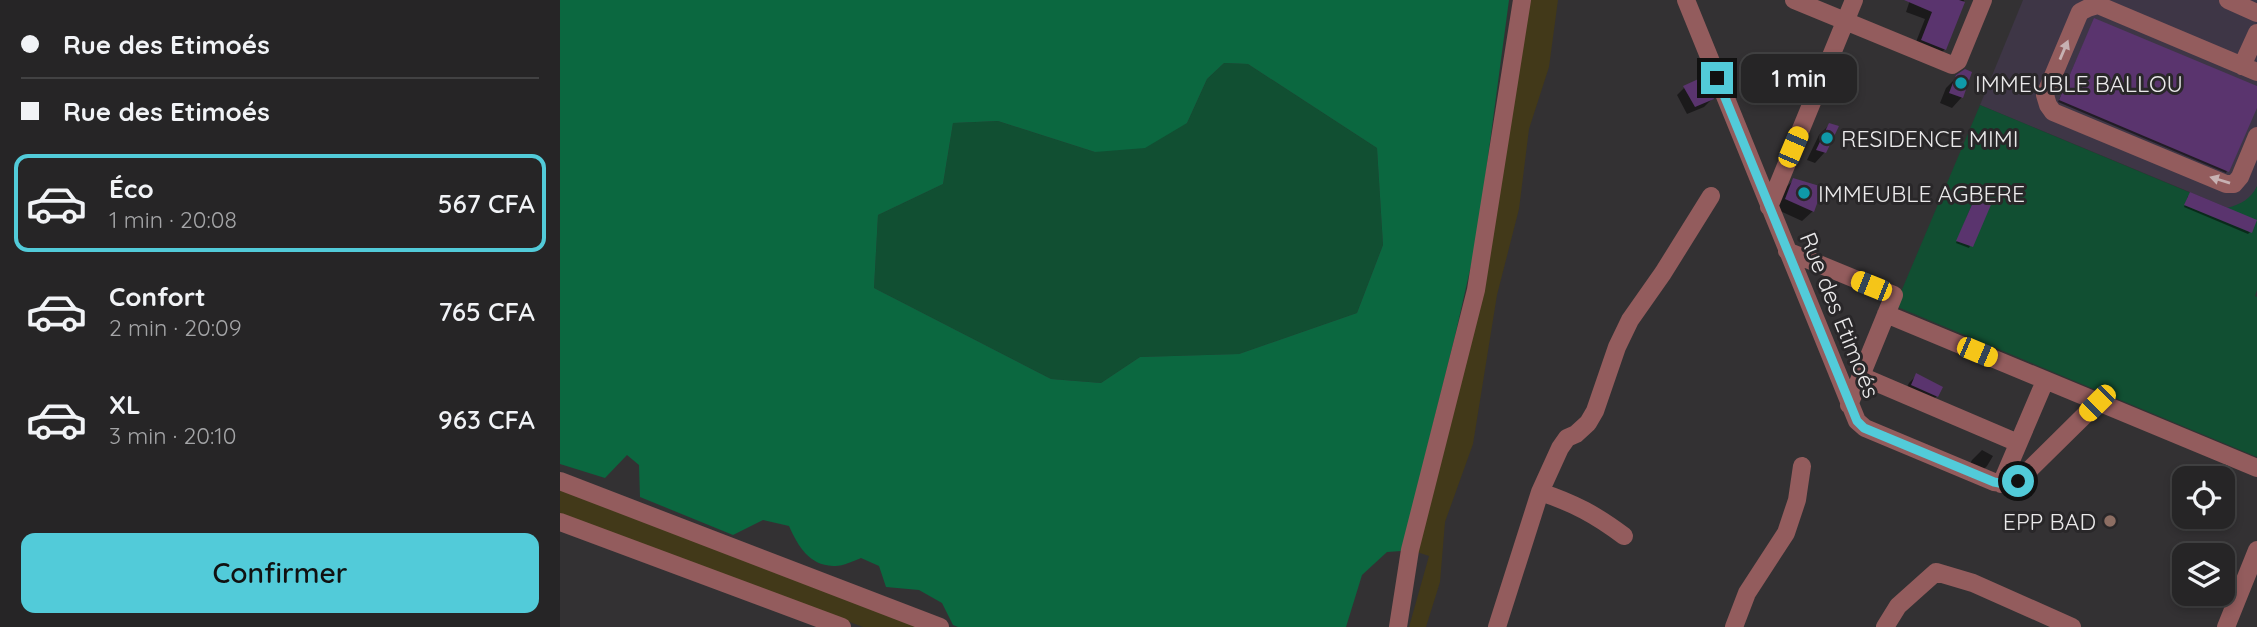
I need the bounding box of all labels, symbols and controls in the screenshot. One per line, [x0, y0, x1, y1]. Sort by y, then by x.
text: Rue des Etimoés [63, 28, 270, 61]
one-way arrow [2059, 39, 2070, 60]
callout: 1 min [1742, 54, 1857, 102]
route end [1701, 62, 1733, 94]
text: 1 min [1771, 64, 1827, 93]
place label: IMMEUBLE BALLOU [1975, 69, 2183, 98]
marker: IMMEUBLE BALLOU [1953, 75, 1969, 91]
text: Rue des Etimoés [63, 95, 270, 128]
car [1776, 124, 1811, 170]
place label: RESIDENCE MIMI [1841, 124, 2018, 153]
marker: RESIDENCE MIMI [1819, 130, 1835, 146]
icon: car [25, 172, 88, 235]
text: Éco [109, 172, 154, 205]
one-way arrow [2209, 175, 2230, 185]
place label: IMMEUBLE AGBERE [1818, 179, 2025, 208]
marker: IMMEUBLE AGBERE [1796, 185, 1812, 201]
text: 567 CFA [438, 187, 535, 220]
text: 1 min · 20:08 [109, 205, 237, 234]
street label: Rue des Etimoés [1794, 228, 1886, 402]
car [1848, 268, 1895, 304]
icon: car [25, 280, 88, 343]
text: Confort [109, 280, 206, 313]
text: 765 CFA [439, 295, 535, 328]
text: 2 min · 20:09 [109, 313, 242, 342]
car [1954, 334, 2001, 370]
car [2075, 381, 2120, 425]
icon: car [25, 388, 88, 451]
text: XL [109, 388, 141, 421]
text: 963 CFA [438, 403, 535, 436]
text: 3 min · 20:10 [109, 421, 237, 450]
route start [2002, 465, 2034, 497]
map controls [2172, 466, 2235, 606]
button: locate [2172, 466, 2235, 529]
place label: EPP BAD [2003, 507, 2096, 536]
marker: EPP BAD [2102, 513, 2118, 529]
button: Confirmer [21, 533, 539, 613]
button: layers [2172, 543, 2235, 606]

